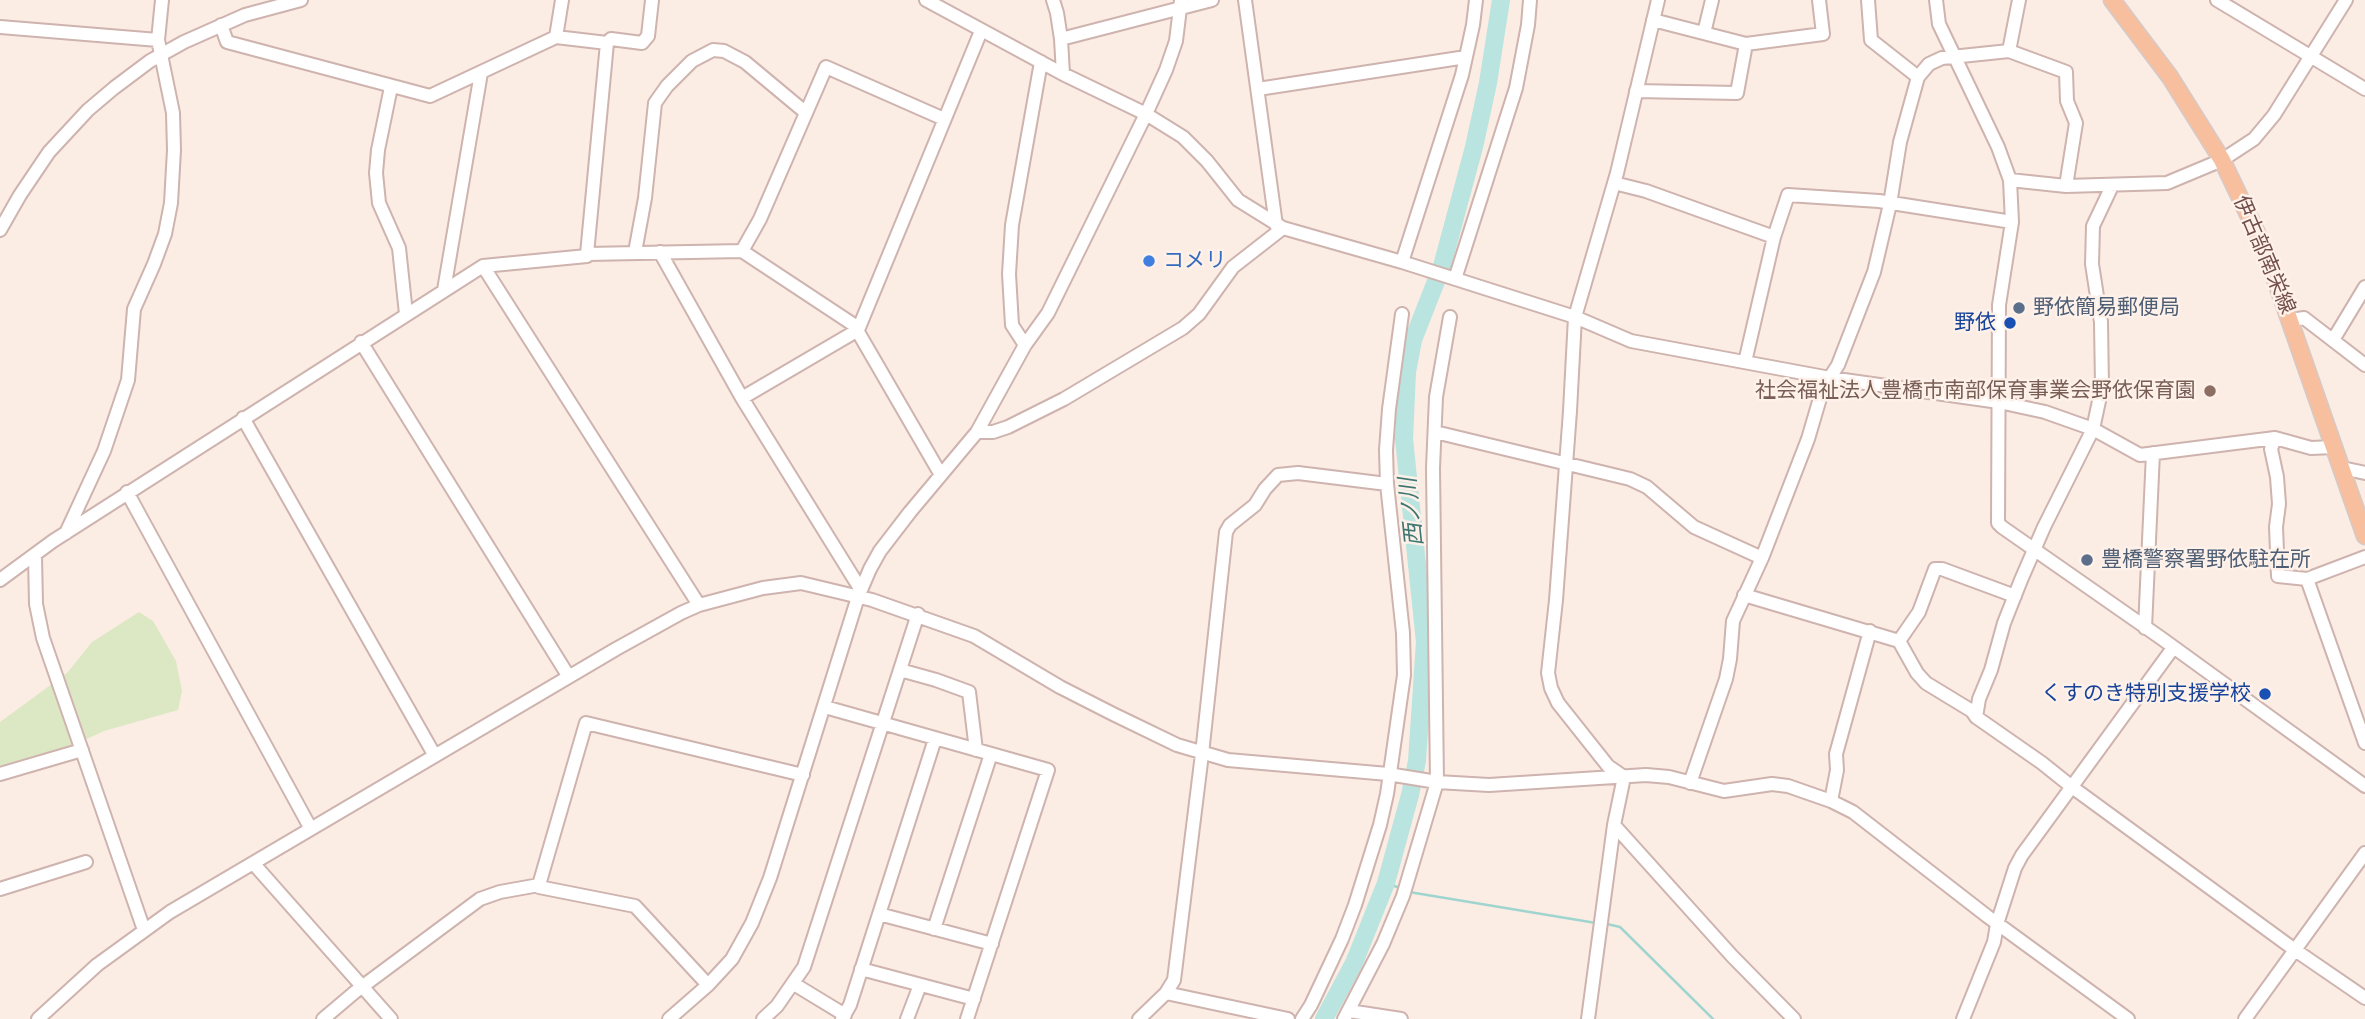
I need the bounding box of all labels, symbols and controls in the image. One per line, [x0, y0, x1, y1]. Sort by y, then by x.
street label: 伊古部南栄線 [2228, 192, 2300, 318]
place label: コメリ [1163, 248, 1226, 274]
marker: コメリ [1141, 253, 1157, 269]
place label: 野依簡易郵便局 [2033, 295, 2180, 321]
marker: 野依簡易郵便局 [2011, 300, 2027, 316]
place label: 野依 [1954, 310, 1996, 336]
marker: 野依 [2002, 315, 2018, 331]
place label: 社会福祉法人豊橋市南部保育事業会野依保育園 [1755, 378, 2196, 404]
marker: 社会福祉法人豊橋市南部保育事業会野依保育園 [2202, 383, 2218, 399]
water label: 西ノ川 [1395, 476, 1429, 548]
place label: 豊橋警察署野依駐在所 [2101, 547, 2311, 573]
marker: 豊橋警察署野依駐在所 [2079, 552, 2095, 568]
place label: くすのき特別支援学校 [2041, 681, 2251, 707]
marker: くすのき特別支援学校 [2257, 686, 2273, 702]

